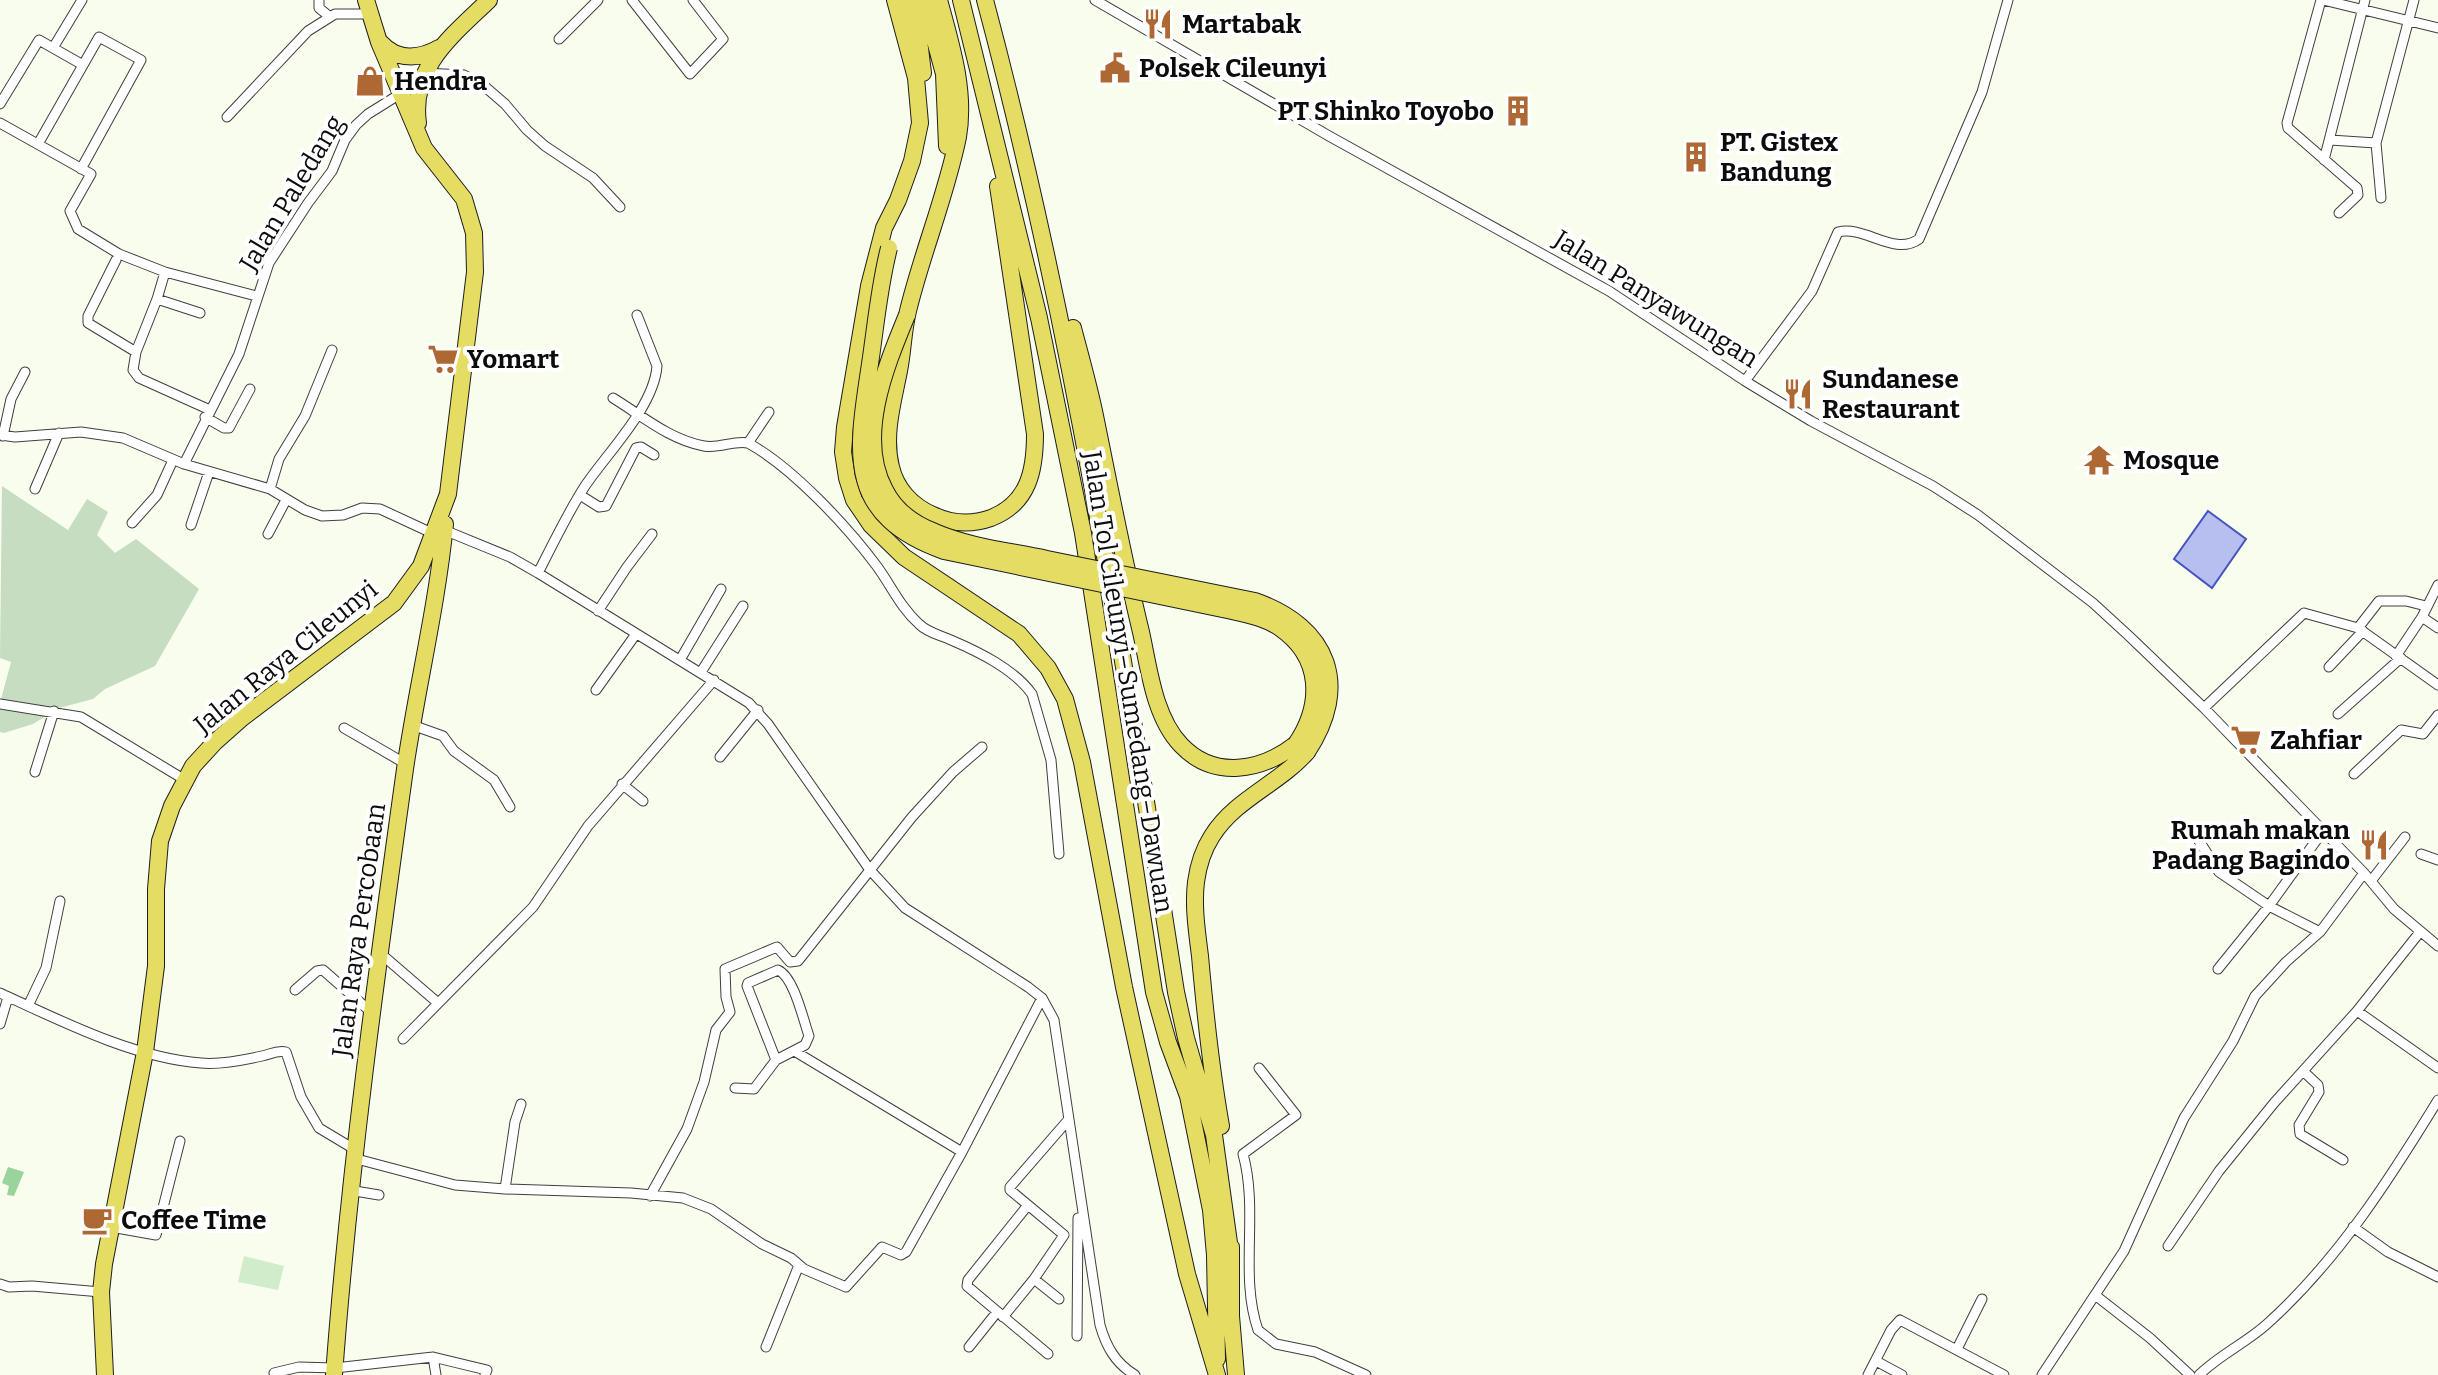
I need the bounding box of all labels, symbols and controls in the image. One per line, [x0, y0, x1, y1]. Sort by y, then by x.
restaurant icon: Martabak [1141, 7, 1175, 41]
place label: Martabak [1182, 9, 1302, 40]
public building icon: Polsek Cileunyi [1098, 51, 1132, 85]
place label: Polsek Cileunyi [1139, 53, 1326, 84]
shop icon: Hendra [353, 64, 387, 98]
place label: Hendra [394, 66, 487, 97]
building icon: PT Shinko Toyobo [1501, 94, 1535, 128]
place label: PT Shinko Toyobo [1278, 96, 1494, 127]
street label: Jalan Paledang [233, 109, 351, 277]
place label: PT. Gistex Bandung [1720, 127, 1838, 188]
building icon: PT. Gistex Bandung [1679, 140, 1713, 174]
street label: Jalan Panyawungan [1547, 223, 1764, 375]
supermarket icon: Yomart [426, 342, 460, 376]
place label: Yomart [467, 344, 560, 375]
place label: Sundanese Restaurant [1822, 364, 1961, 425]
restaurant icon: Sundanese Restaurant [1781, 377, 1815, 411]
temple icon: Mosque [2082, 443, 2116, 477]
place label: Mosque [2123, 445, 2219, 476]
street label: Jalan Tol Cileunyi–Sumedang–Dawuan [1076, 448, 1180, 916]
street label: Jalan Raya Cileunyi [187, 573, 384, 741]
supermarket icon: Zahfiar [2229, 723, 2263, 757]
place label: Zahfiar [2270, 725, 2362, 756]
street label: Jalan Raya Percobaan [326, 801, 392, 1060]
place label: Rumah makan Padang Bagindo [2152, 815, 2350, 876]
restaurant icon: Rumah makan Padang Bagindo [2357, 828, 2391, 862]
cafe icon: Coffee Time [80, 1203, 114, 1237]
place label: Coffee Time [121, 1205, 267, 1236]

